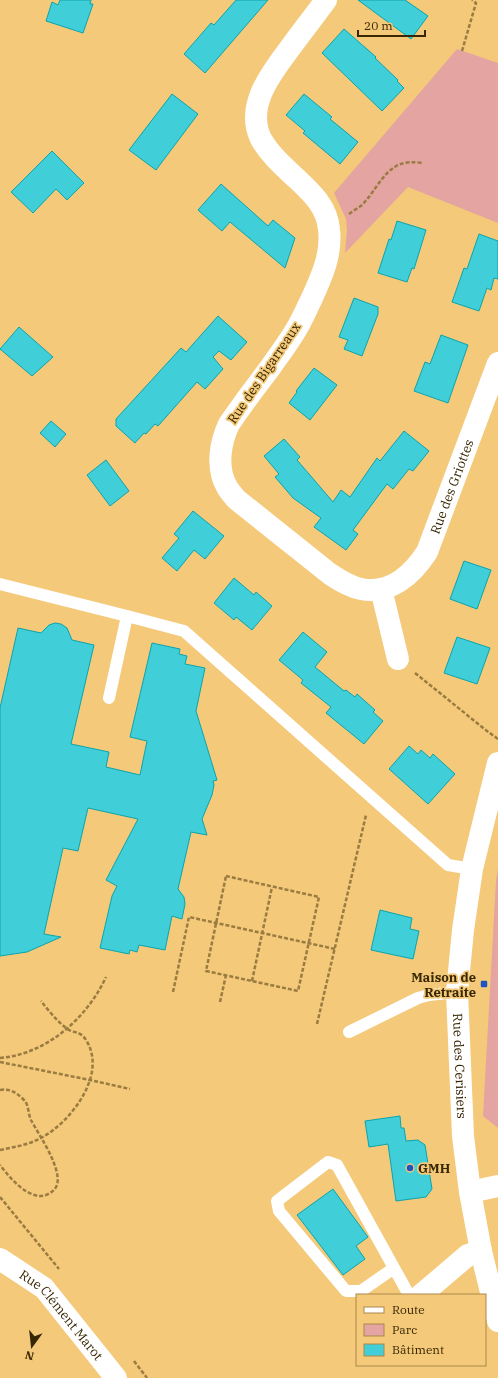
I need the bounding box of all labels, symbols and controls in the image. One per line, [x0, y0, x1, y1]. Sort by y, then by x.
scale bar [358, 12, 425, 38]
text: 20 m [364, 18, 393, 33]
street label: Rue des Bigarreaux [224, 319, 304, 427]
street label: Rue des Griottes [426, 437, 477, 536]
place label: Maison de Retraite [411, 969, 476, 1001]
marker: Maison de Retraite [479, 979, 489, 989]
street label: Rue des Cerisiers [449, 1013, 471, 1119]
place label: GMH [418, 1160, 451, 1177]
marker: GMH [405, 1163, 415, 1173]
street label: Rue Clément Marot [16, 1266, 107, 1364]
legend [356, 1294, 486, 1366]
text: Route [392, 1302, 425, 1317]
text: Parc [392, 1322, 417, 1337]
north arrow [12, 1326, 52, 1366]
text: Bâtiment [392, 1342, 444, 1357]
text: N [23, 1348, 35, 1364]

